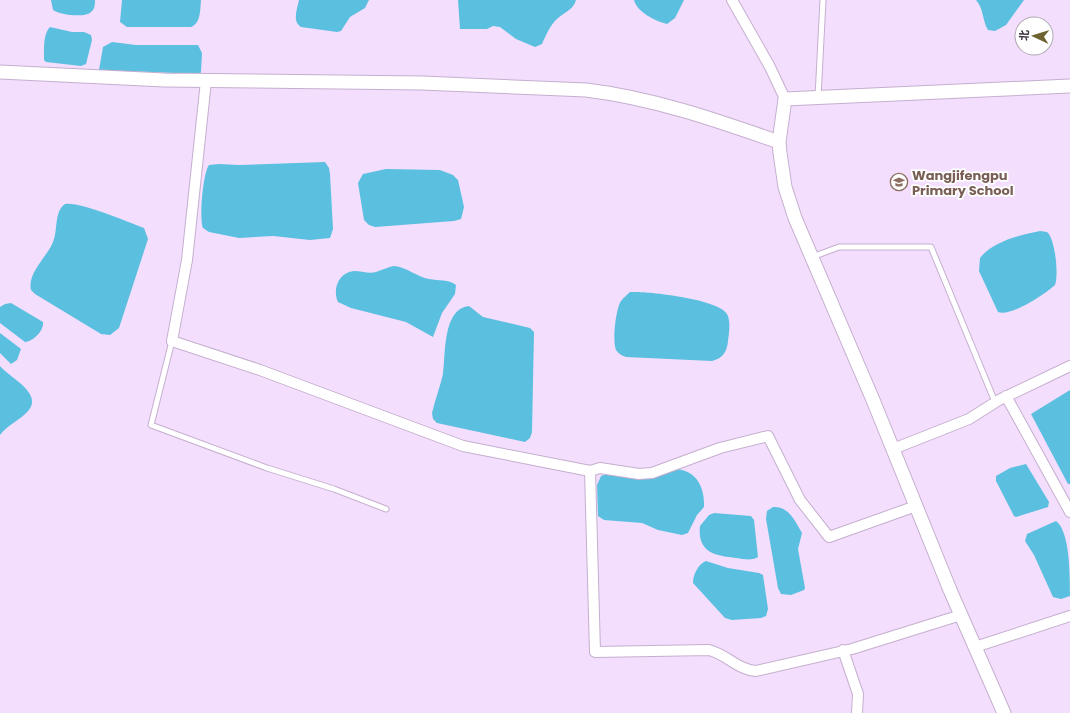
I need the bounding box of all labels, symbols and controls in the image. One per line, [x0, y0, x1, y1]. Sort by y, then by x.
north arrow [1014, 16, 1054, 56]
text: 北 [1016, 29, 1032, 41]
place label: Wangjifengpu Primary School [912, 166, 1014, 200]
school or university icon: Wangjifengpu Primary School [889, 172, 909, 192]

